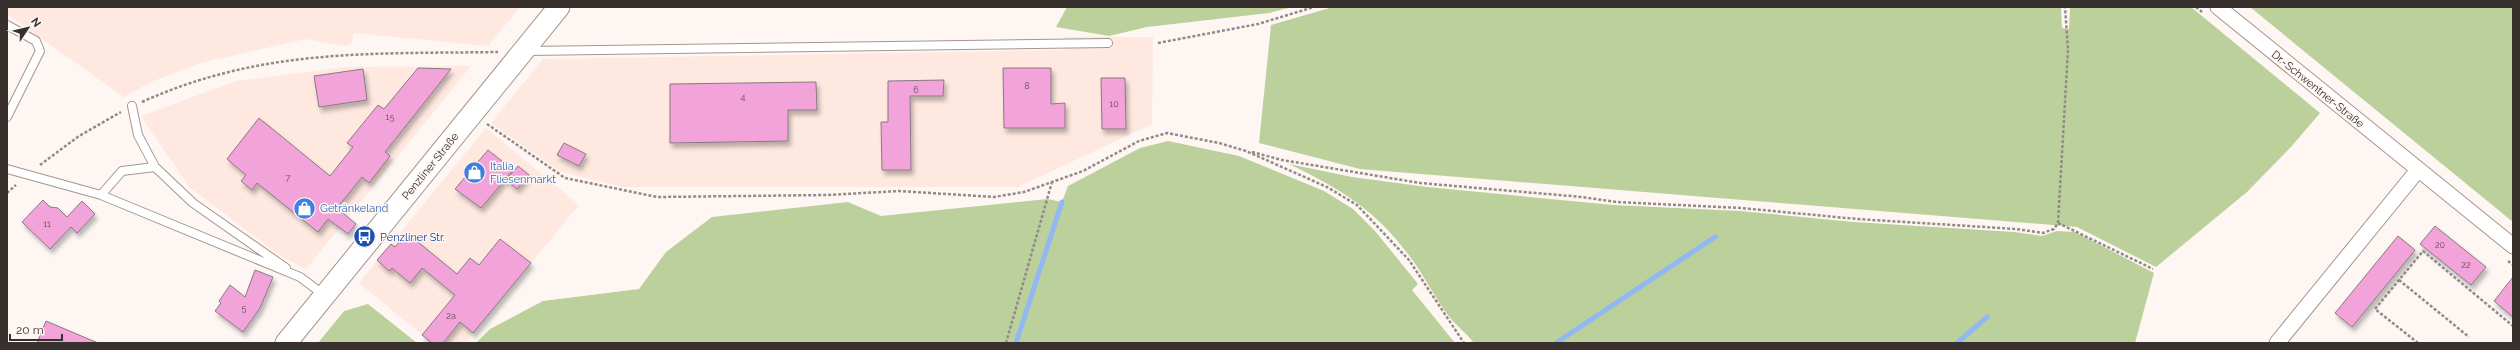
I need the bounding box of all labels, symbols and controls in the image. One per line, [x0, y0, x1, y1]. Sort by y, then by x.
north arrow [8, 8, 48, 48]
text: N [28, 15, 44, 30]
street label: Dr.-Schwentner-Straße [2269, 48, 2367, 131]
house number: 8 [1024, 81, 1030, 91]
house number: 6 [913, 85, 919, 95]
house number: 4 [741, 92, 746, 102]
house number: 10 [1109, 99, 1119, 109]
house number: 15 [386, 112, 394, 122]
street label: Penzliner Straße [399, 130, 462, 202]
shop icon: Italia Fliesenmarkt [461, 159, 487, 185]
place label: Italia Fliesenmarkt [490, 160, 556, 186]
house number: 7 [286, 173, 291, 183]
shop icon: Getränkeland [292, 195, 318, 221]
place label: Getränkeland [320, 202, 389, 215]
house number: 11 [43, 219, 51, 229]
bus stop icon: Penzliner Str. [351, 224, 377, 250]
place label: Penzliner Str. [380, 231, 445, 244]
house number: 20 [2435, 240, 2446, 250]
house number: 22 [2461, 260, 2471, 270]
house number: 5 [242, 303, 247, 313]
house number: 2a [446, 311, 456, 321]
scale bar [10, 316, 62, 342]
text: 20 m [16, 323, 44, 337]

